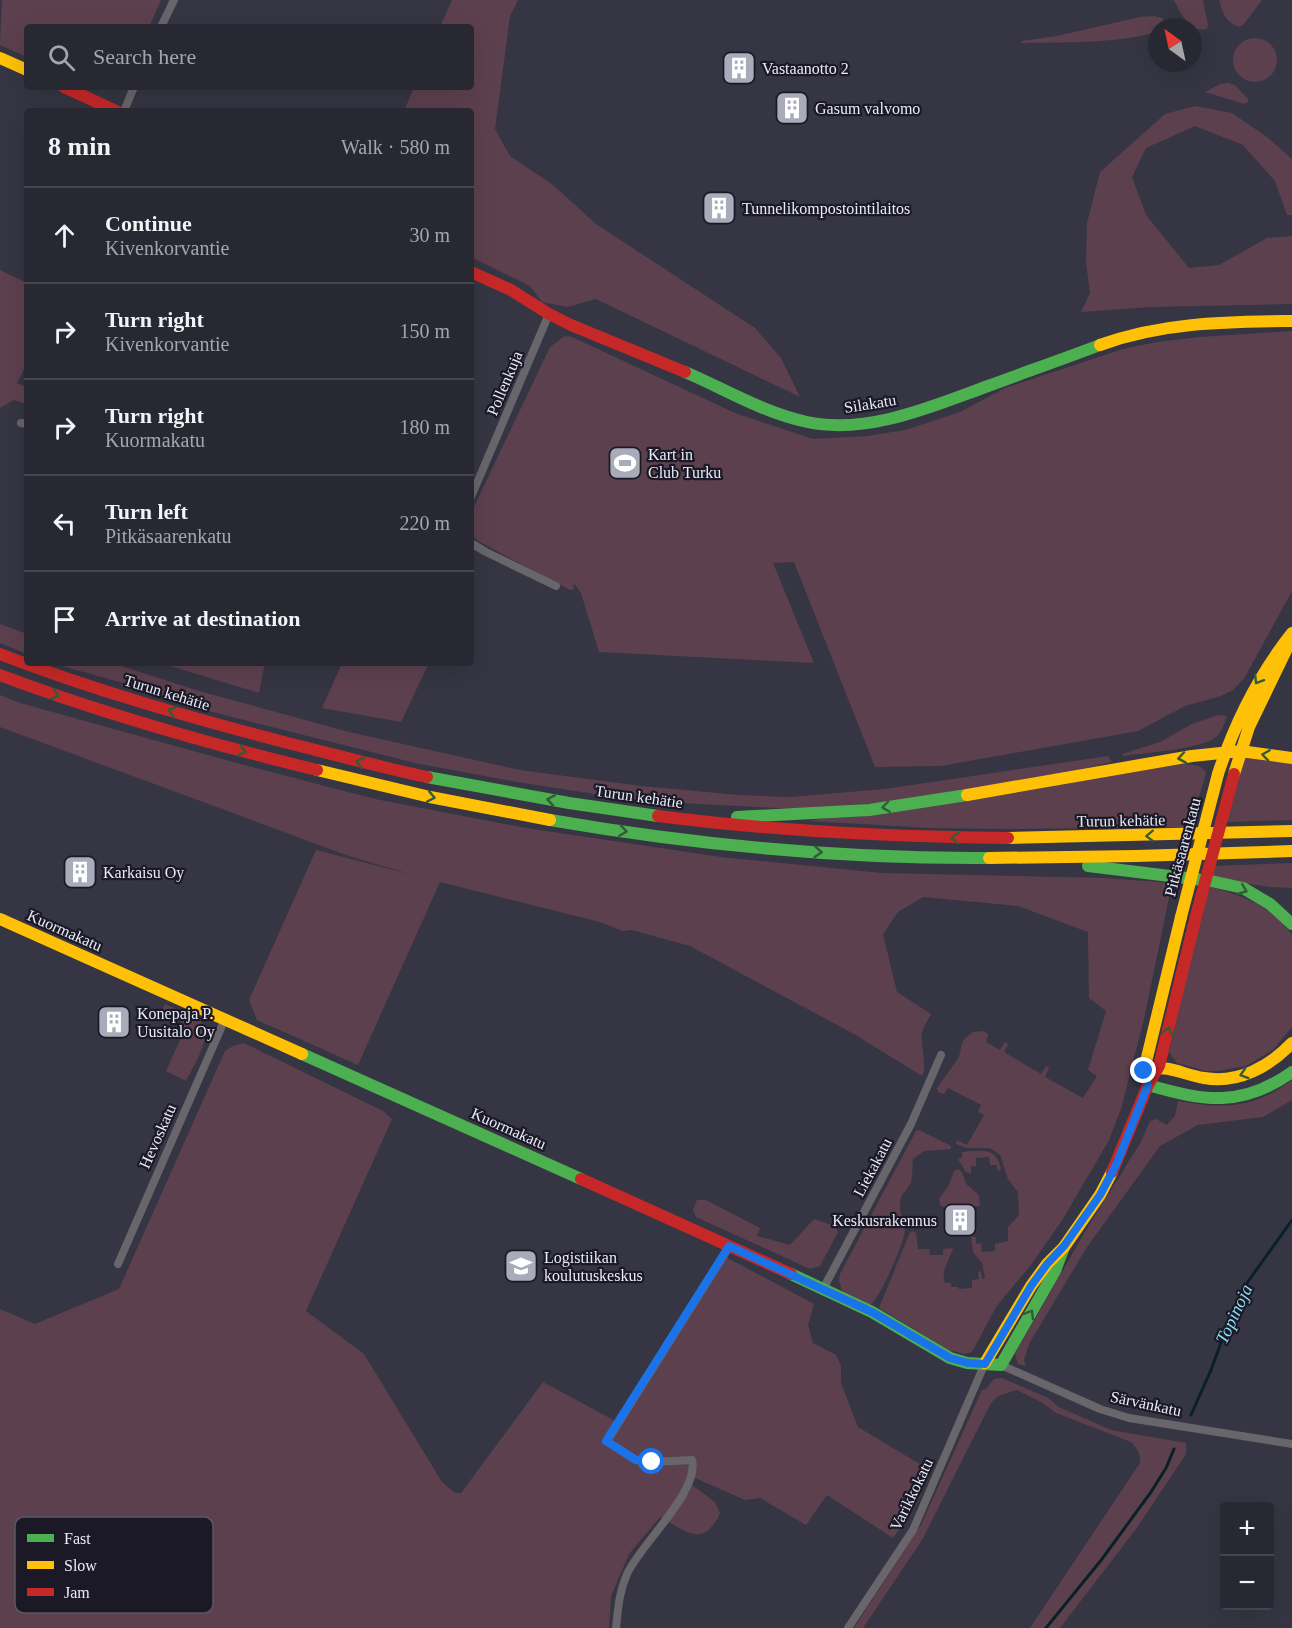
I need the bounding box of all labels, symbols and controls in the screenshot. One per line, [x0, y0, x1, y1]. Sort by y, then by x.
north arrow [1148, 18, 1202, 72]
search box [24, 24, 474, 90]
icon: search [45, 41, 78, 74]
text: Search here [93, 44, 196, 69]
building icon: Vastaanotto 2 [721, 50, 757, 86]
place label: Vastaanotto 2 [762, 60, 849, 77]
building icon: Gasum valvomo [774, 90, 810, 126]
place label: Gasum valvomo [815, 100, 920, 117]
text: 8 min [48, 132, 111, 161]
text: Walk · 580 m [341, 136, 450, 158]
building icon: Tunnelikompostointilaitos [701, 190, 737, 226]
place label: Tunnelikompostointilaitos [742, 200, 910, 218]
text: Continue [105, 211, 192, 236]
icon: ahead [48, 219, 81, 252]
text: 30 m [409, 224, 450, 246]
text: Kivenkorvantie [105, 237, 229, 259]
text: Turn right [105, 307, 204, 332]
icon: right [48, 315, 81, 348]
text: 150 m [399, 320, 450, 342]
text: Kivenkorvantie [105, 333, 229, 355]
street label: Pollenkuja [483, 348, 527, 418]
street label: Silakatu [843, 391, 897, 416]
text: Turn right [105, 403, 204, 428]
icon: right [48, 411, 81, 444]
text: 180 m [399, 416, 450, 438]
text: Kuormakatu [105, 429, 205, 451]
sports icon: Kart in Club Turku [607, 445, 643, 481]
place label: Kart in Club Turku [648, 446, 721, 481]
text: Turn left [105, 499, 188, 524]
icon: left [48, 507, 81, 540]
text: 220 m [399, 512, 450, 534]
text: Pitkäsaarenkatu [105, 525, 232, 547]
icon: arrive [48, 603, 81, 636]
text: Arrive at destination [105, 606, 301, 631]
street label: Turun kehätie [122, 671, 212, 714]
one-way arrow [1253, 674, 1265, 684]
one-way arrow [49, 688, 60, 700]
one-way arrow [167, 706, 178, 718]
one-way arrow [237, 744, 247, 757]
one-way arrow [1262, 749, 1271, 761]
one-way arrow [1178, 751, 1188, 764]
one-way arrow [355, 756, 365, 769]
street label: Turun kehätie [594, 782, 684, 811]
one-way arrow [426, 790, 436, 803]
one-way arrow [547, 794, 557, 807]
street label: Pitkäsaarenkatu [1161, 796, 1204, 898]
one-way arrow [882, 801, 891, 813]
street label: Turun kehätie [1076, 811, 1166, 830]
one-way arrow [619, 824, 628, 836]
one-way arrow [1145, 830, 1154, 842]
one-way arrow [950, 831, 959, 844]
one-way arrow [813, 845, 822, 858]
building icon: Karkaisu Oy [62, 854, 98, 890]
place label: Karkaisu Oy [103, 864, 184, 882]
one-way arrow [1237, 883, 1248, 895]
street label: Kuormakatu [25, 906, 105, 954]
building icon: Konepaja P. Uusitalo Oy [96, 1004, 132, 1040]
place label: Konepaja P. Uusitalo Oy [137, 1005, 215, 1041]
one-way arrow [1160, 1026, 1173, 1036]
route end [1130, 1057, 1156, 1083]
one-way arrow [1239, 1067, 1250, 1079]
street label: Hevoskatu [136, 1101, 179, 1171]
street label: Kuormakatu [469, 1104, 549, 1152]
street label: Liekakatu [850, 1135, 895, 1199]
building icon: Keskusrakennus [942, 1202, 978, 1238]
place label: Keskusrakennus [832, 1212, 937, 1229]
school or university icon: Logistiikan koulutuskeskus [503, 1248, 539, 1284]
place label: Logistiikan koulutuskeskus [544, 1249, 643, 1284]
water label: Topinoja [1212, 1281, 1256, 1347]
one-way arrow [1023, 1310, 1035, 1320]
street label: Särvänkatu [1109, 1388, 1183, 1419]
route start [638, 1448, 664, 1474]
street label: Varikkokatu [887, 1455, 936, 1533]
map controls [1220, 1502, 1274, 1610]
button: + [1220, 1502, 1274, 1556]
legend [15, 1517, 213, 1613]
text: Fast [64, 1530, 91, 1547]
button: − [1220, 1556, 1274, 1610]
text: Slow [64, 1557, 97, 1574]
text: Jam [64, 1584, 90, 1601]

